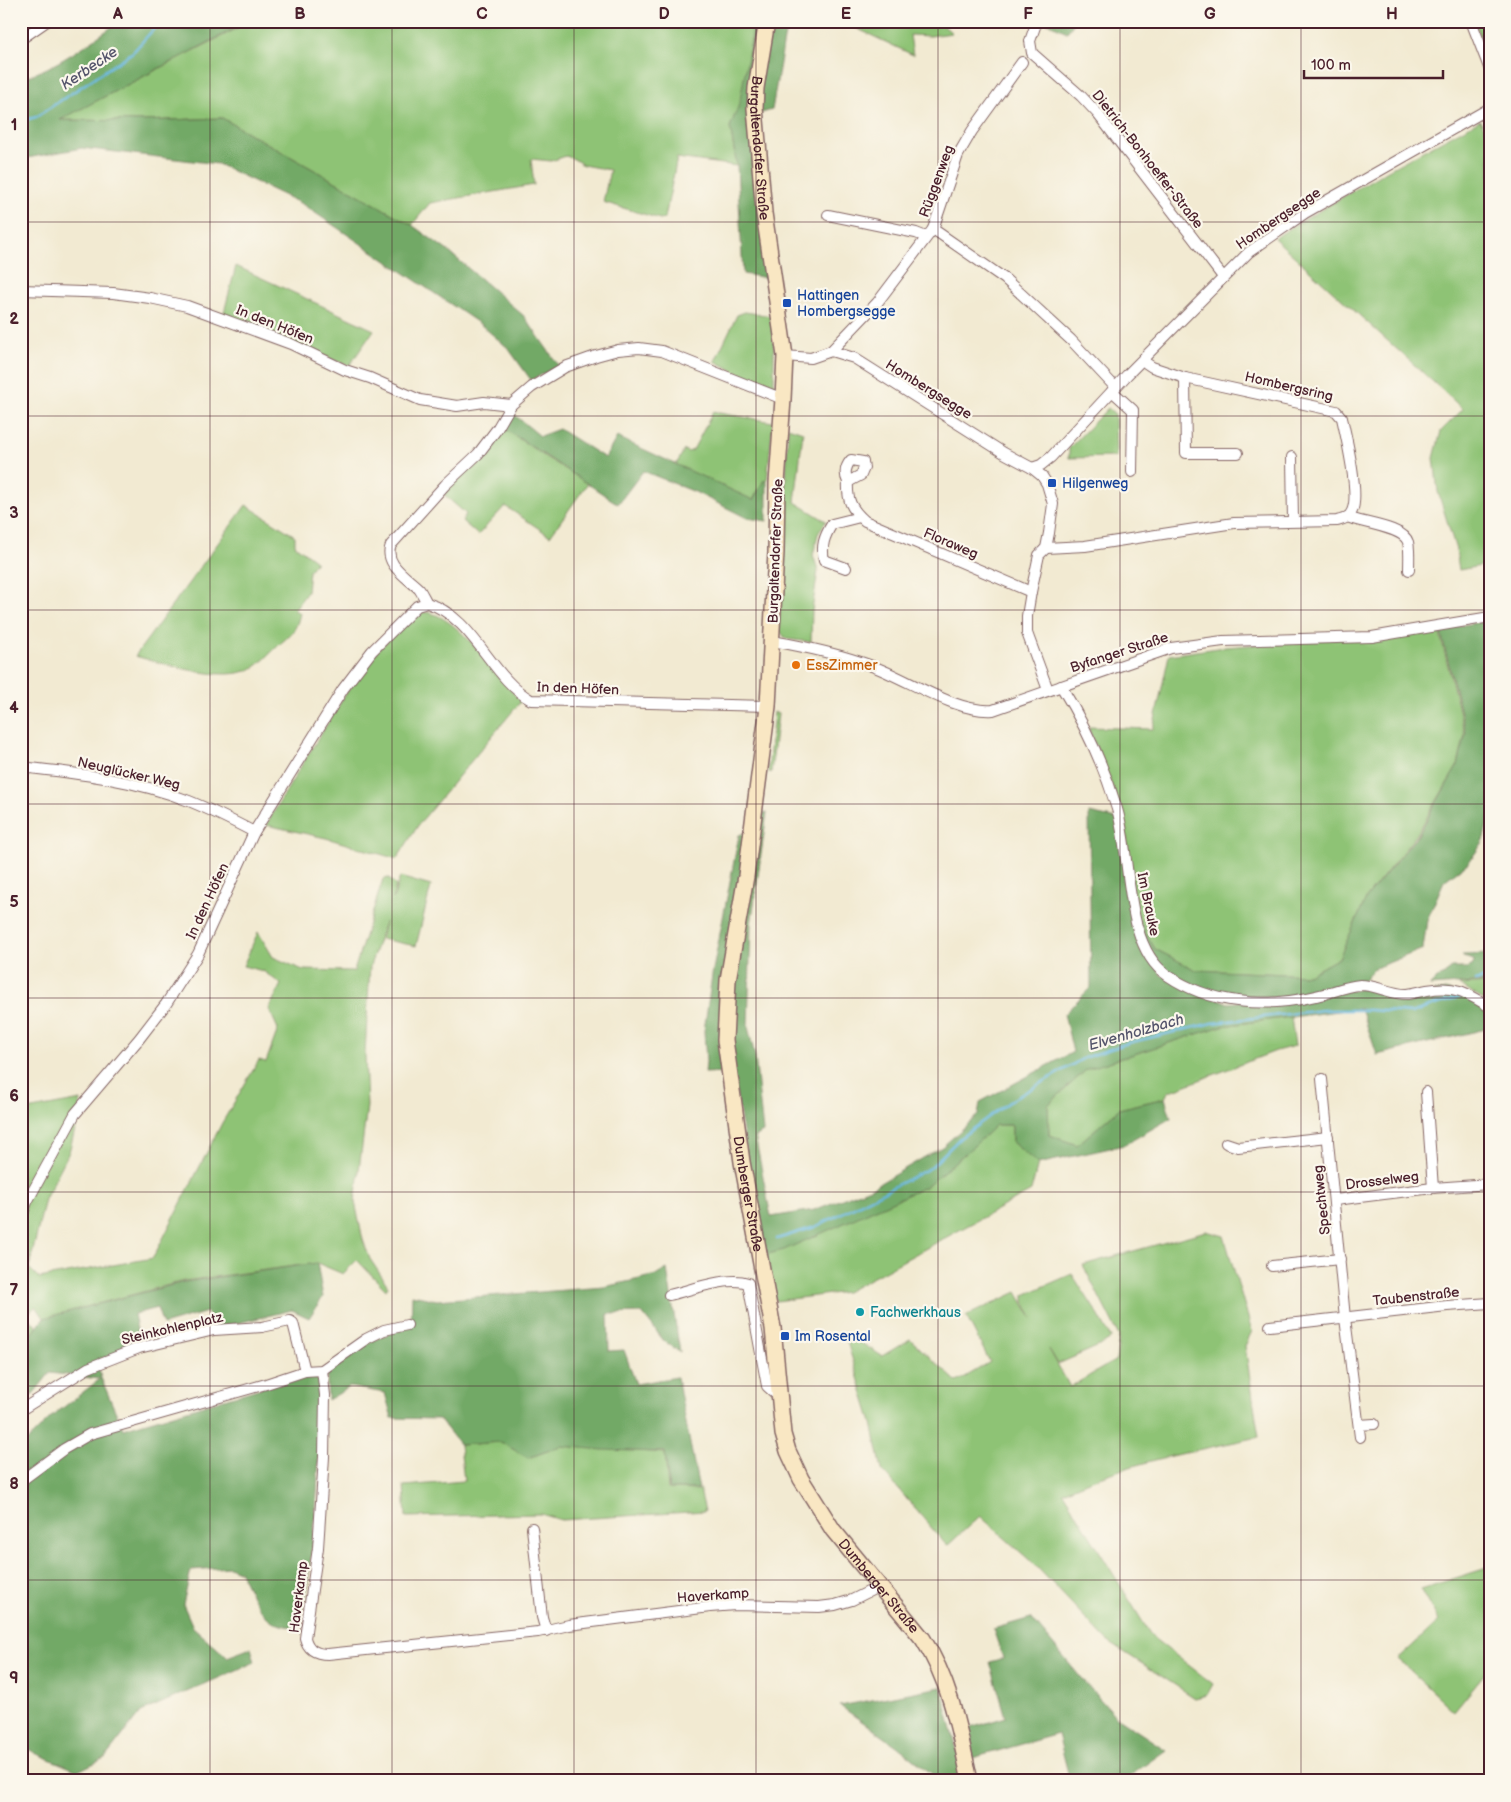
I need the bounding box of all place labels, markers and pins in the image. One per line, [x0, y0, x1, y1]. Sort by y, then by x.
place label: Hattingen Hombergsegge [797, 287, 896, 320]
marker: Hattingen Hombergsegge [781, 297, 793, 309]
place label: Hilgenweg [1062, 475, 1128, 492]
marker: Hilgenweg [1046, 477, 1058, 489]
place label: EssZimmer [806, 657, 878, 674]
marker: EssZimmer [790, 659, 802, 671]
place label: Fachwerkhaus [870, 1304, 961, 1321]
marker: Fachwerkhaus [854, 1306, 866, 1318]
place label: Im Rosental [795, 1328, 871, 1345]
marker: Im Rosental [779, 1330, 791, 1342]

